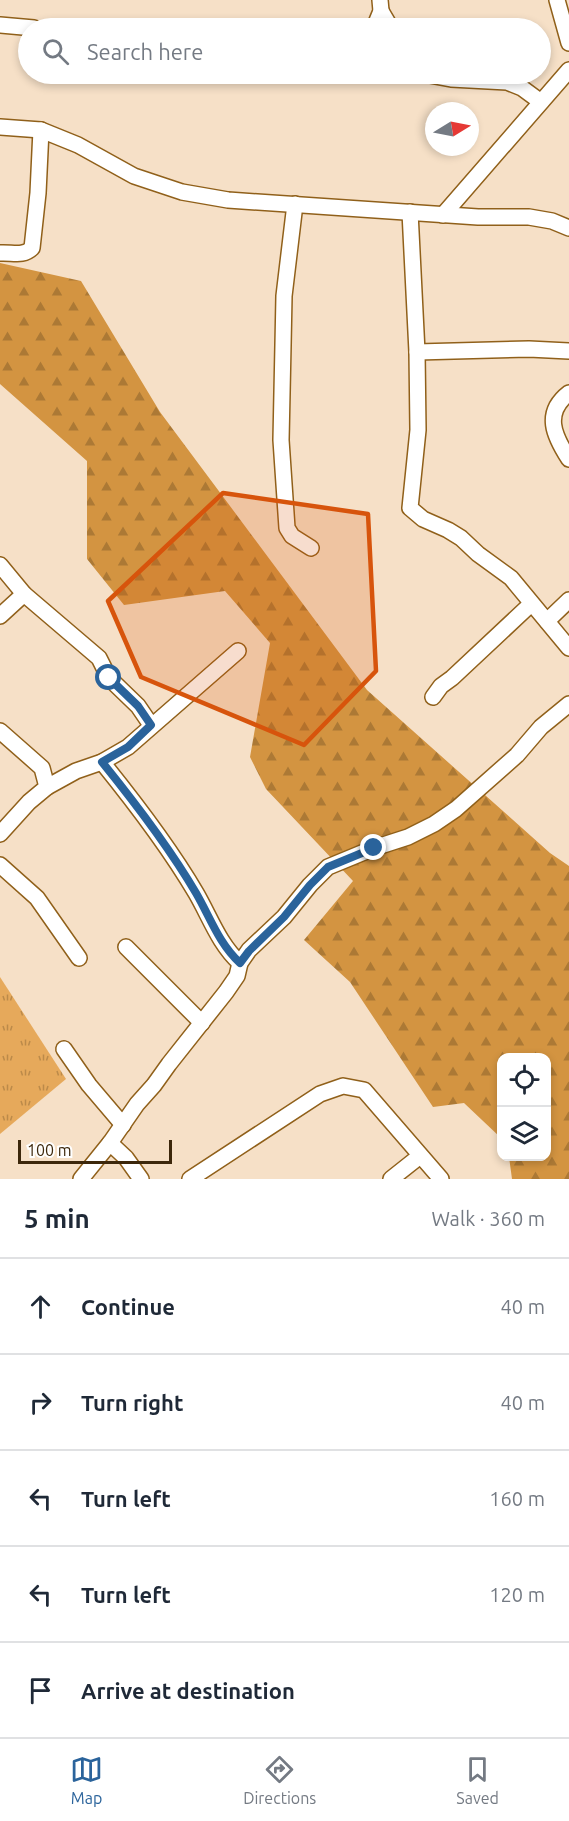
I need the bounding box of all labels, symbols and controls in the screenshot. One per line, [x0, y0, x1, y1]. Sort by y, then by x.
search box [18, 18, 551, 84]
icon: search [39, 35, 72, 68]
text: Search here [87, 39, 203, 64]
north arrow [425, 102, 479, 156]
route start [95, 664, 121, 690]
route end [360, 834, 386, 860]
map controls [497, 1053, 551, 1161]
button: locate [497, 1053, 551, 1107]
button: layers [497, 1107, 551, 1161]
scale bar [18, 1137, 172, 1164]
text: 100 m [27, 1141, 72, 1159]
text: 5 min [24, 1204, 90, 1233]
text: Walk · 360 m [432, 1207, 545, 1230]
icon: ahead [24, 1290, 57, 1323]
text: Continue [81, 1294, 175, 1319]
text: 40 m [501, 1295, 545, 1318]
icon: right [24, 1386, 57, 1419]
text: Turn right [81, 1390, 183, 1415]
text: 40 m [501, 1391, 545, 1414]
icon: left [24, 1482, 57, 1515]
text: Turn left [81, 1486, 171, 1511]
text: 160 m [489, 1487, 545, 1510]
icon: left [24, 1578, 57, 1611]
text: Turn left [81, 1582, 171, 1607]
text: 120 m [489, 1583, 545, 1606]
icon: arrive [24, 1674, 57, 1707]
text: Arrive at destination [81, 1678, 295, 1703]
tab: Map [70, 1753, 103, 1807]
tab: Directions [243, 1753, 316, 1807]
tab: Saved [456, 1753, 499, 1807]

